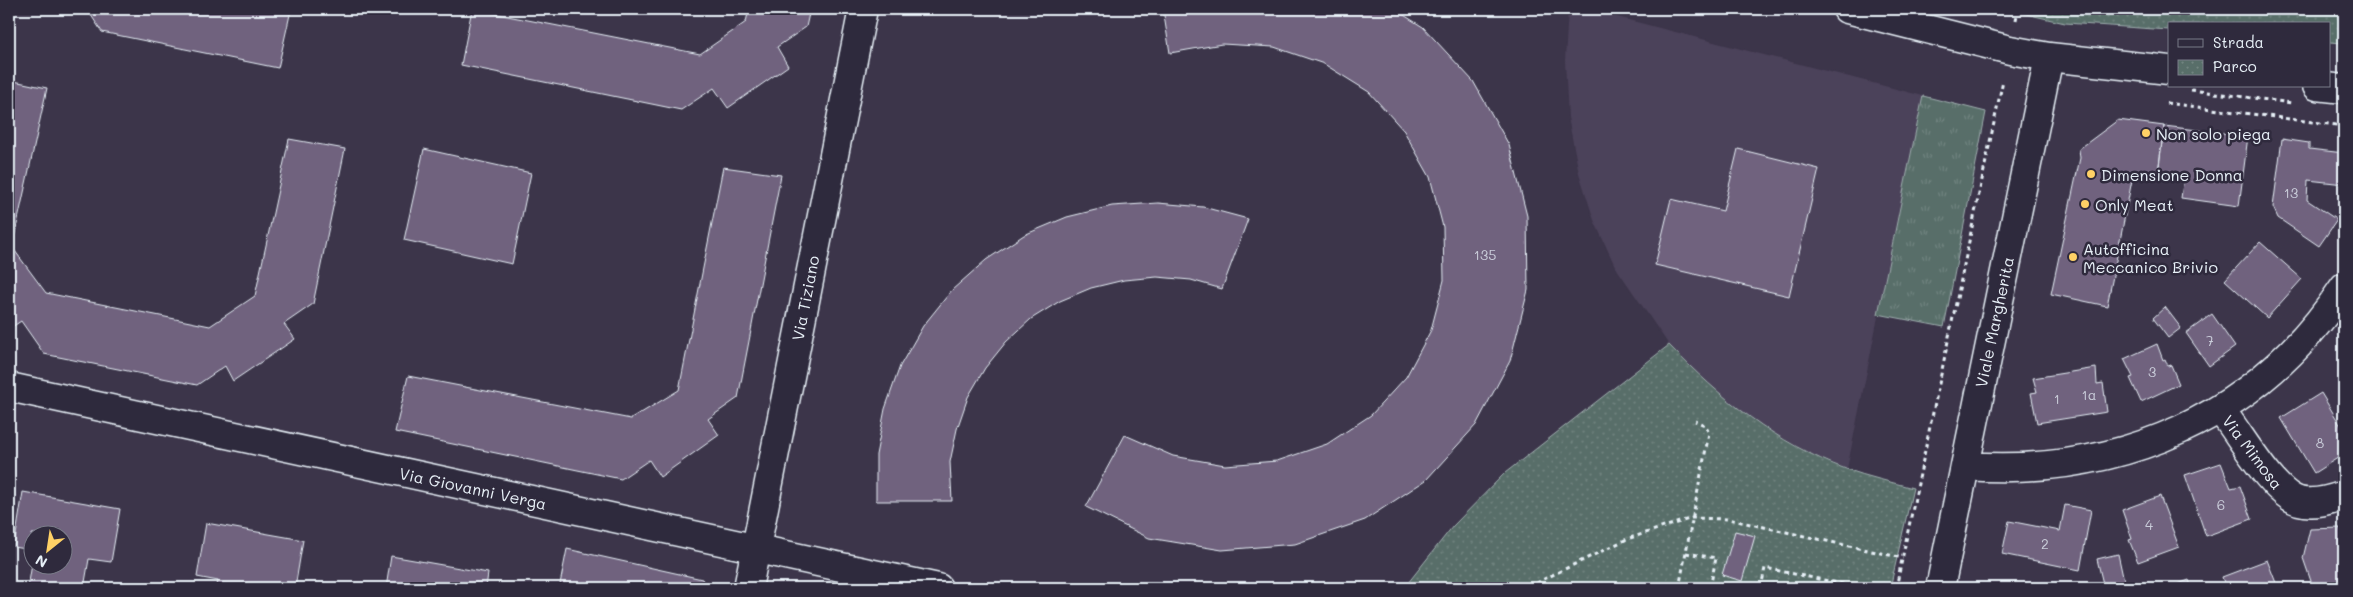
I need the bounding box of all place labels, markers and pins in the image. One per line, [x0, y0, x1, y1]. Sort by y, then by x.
place label: Non solo piega [2156, 123, 2271, 144]
marker: Non solo piega [2140, 127, 2152, 139]
place label: Dimensione Donna [2101, 164, 2243, 185]
marker: Dimensione Donna [2085, 168, 2097, 180]
place label: Only Meat [2095, 194, 2174, 215]
marker: Only Meat [2079, 198, 2091, 210]
place label: Autofficina Meccanico Brivio [2083, 238, 2218, 277]
marker: Autofficina Meccanico Brivio [2067, 251, 2079, 263]

